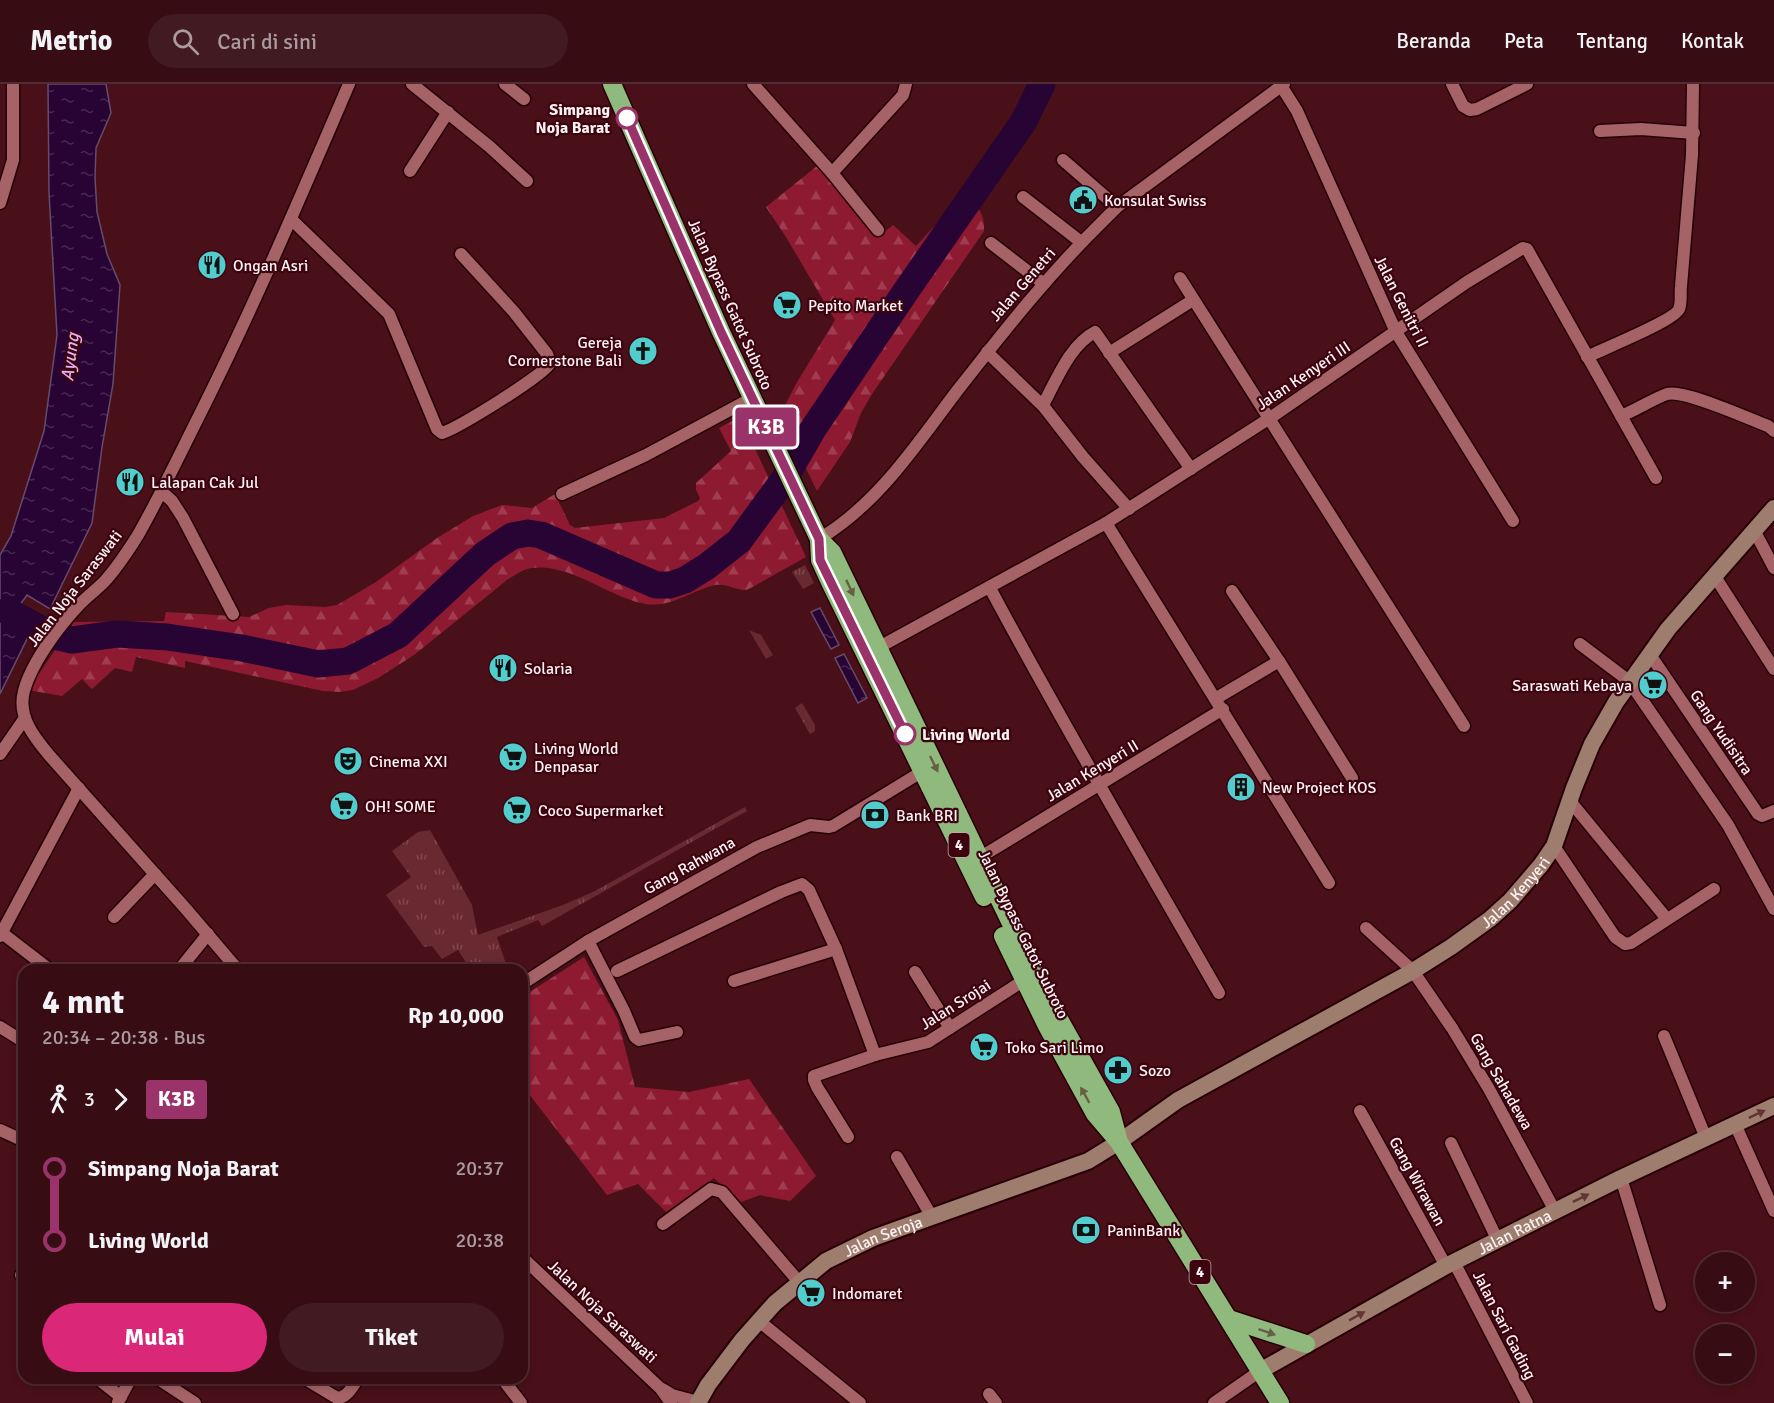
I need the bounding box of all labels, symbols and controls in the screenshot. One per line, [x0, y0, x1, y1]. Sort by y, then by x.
search box [148, 14, 568, 68]
text: Metrio [30, 24, 112, 58]
icon: search [169, 25, 202, 58]
text: Cari di sini [217, 28, 317, 55]
text: Beranda [1396, 28, 1471, 54]
text: Peta [1504, 28, 1544, 54]
text: Tentang [1577, 28, 1648, 54]
text: Kontak [1681, 28, 1744, 54]
place label: Simpang Noja Barat [536, 100, 610, 138]
marker: Simpang Noja Barat [616, 107, 638, 129]
public building icon: Konsulat Swiss [1067, 184, 1099, 216]
place label: Konsulat Swiss [1104, 191, 1207, 211]
street label: Jalan Bypass Gatot Subroto [683, 216, 777, 393]
street label: Jalan Genetri [985, 244, 1060, 326]
restaurant icon: Ongan Asri [196, 249, 228, 281]
street label: Jalan Genitri II [1369, 252, 1433, 351]
place label: Ongan Asri [233, 256, 308, 276]
supermarket icon: Pepito Market [771, 289, 803, 321]
place label: Pepito Market [808, 296, 903, 316]
water label: Ayung [56, 330, 84, 382]
place label: Gereja Cornerstone Bali [508, 333, 622, 371]
church icon: Gereja Cornerstone Bali [627, 335, 659, 367]
street label: Jalan Kenyeri III [1253, 337, 1354, 415]
line badge: K3B [732, 408, 801, 446]
text: K3B [747, 414, 785, 440]
restaurant icon: Lalapan Cak Jul [114, 466, 146, 498]
place label: Lalapan Cak Jul [151, 473, 259, 493]
street label: Jalan Noja Saraswati [23, 526, 127, 651]
one-way arrow [845, 580, 854, 597]
restaurant icon: Solaria [487, 652, 519, 684]
place label: Solaria [524, 659, 573, 679]
supermarket icon: Saraswati Kebaya [1637, 669, 1669, 701]
place label: Saraswati Kebaya [1512, 676, 1632, 696]
street label: Gang Yudisitra [1685, 686, 1757, 779]
marker: Living World [894, 723, 916, 745]
place label: Living World [922, 725, 1010, 745]
street label: Jalan Kenyeri II [1043, 735, 1142, 806]
place label: Living World Denpasar [534, 739, 619, 777]
supermarket icon: Living World Denpasar [497, 741, 529, 773]
theatre icon: Cinema XXI [332, 745, 364, 777]
place label: Cinema XXI [369, 752, 448, 772]
one-way arrow [930, 755, 939, 772]
building icon: New Project KOS [1225, 771, 1257, 803]
place label: New Project KOS [1262, 778, 1377, 798]
supermarket icon: OH! SOME [328, 790, 360, 822]
supermarket icon: Coco Supermarket [501, 794, 533, 826]
place label: OH! SOME [365, 797, 436, 817]
bank icon: Bank BRI [859, 799, 891, 831]
place label: Coco Supermarket [538, 801, 664, 821]
place label: Bank BRI [896, 806, 958, 826]
street label: Gang Rahwana [640, 833, 739, 899]
road number: 4 [948, 833, 970, 857]
street label: Jalan Bypass Gatot Subroto [973, 847, 1073, 1022]
street label: Jalan Kenyeri [1477, 853, 1555, 933]
street label: Jalan Srojai [916, 975, 995, 1034]
text: 4 mnt [42, 982, 124, 1023]
text: Rp 10,000 [408, 1002, 504, 1029]
text: 20:34 – 20:38 · Bus [42, 1025, 205, 1050]
street label: Gang Sahadewa [1465, 1029, 1537, 1134]
supermarket icon: Toko Sari Limo [968, 1031, 1000, 1063]
place label: Toko Sari Limo [1005, 1038, 1104, 1058]
pharmacy icon: Sozo [1102, 1054, 1134, 1086]
place label: Sozo [1139, 1061, 1171, 1081]
icon: walk [42, 1083, 75, 1116]
icon: forward [104, 1083, 137, 1116]
text: K3B [158, 1086, 195, 1112]
text: 3 [84, 1087, 95, 1112]
one-way arrow [1079, 1087, 1090, 1103]
one-way arrow [1749, 1109, 1766, 1118]
street label: Gang Wirawan [1384, 1133, 1450, 1230]
text: Simpang Noja Barat [88, 1155, 279, 1182]
text: 20:37 [455, 1156, 504, 1181]
one-way arrow [1573, 1193, 1590, 1203]
street label: Jalan Ratna [1475, 1206, 1555, 1259]
street label: Jalan Seroja [841, 1212, 925, 1262]
bank icon: PaninBank [1070, 1214, 1102, 1246]
place label: PaninBank [1107, 1221, 1180, 1241]
text: Living World [88, 1227, 209, 1254]
text: 20:38 [455, 1228, 504, 1253]
map controls [1695, 1252, 1755, 1384]
button: + [1695, 1252, 1755, 1312]
street label: Jalan Noja Saraswati [543, 1256, 661, 1368]
road number: 4 [1190, 1260, 1210, 1284]
street label: Jalan Sari Gading [1468, 1268, 1540, 1383]
supermarket icon: Indomaret [795, 1277, 827, 1309]
place label: Indomaret [832, 1284, 903, 1304]
button: Mulai [42, 1303, 267, 1372]
button: Tiket [279, 1303, 504, 1372]
one-way arrow [1349, 1311, 1366, 1321]
button: − [1695, 1324, 1755, 1384]
one-way arrow [1258, 1328, 1276, 1337]

